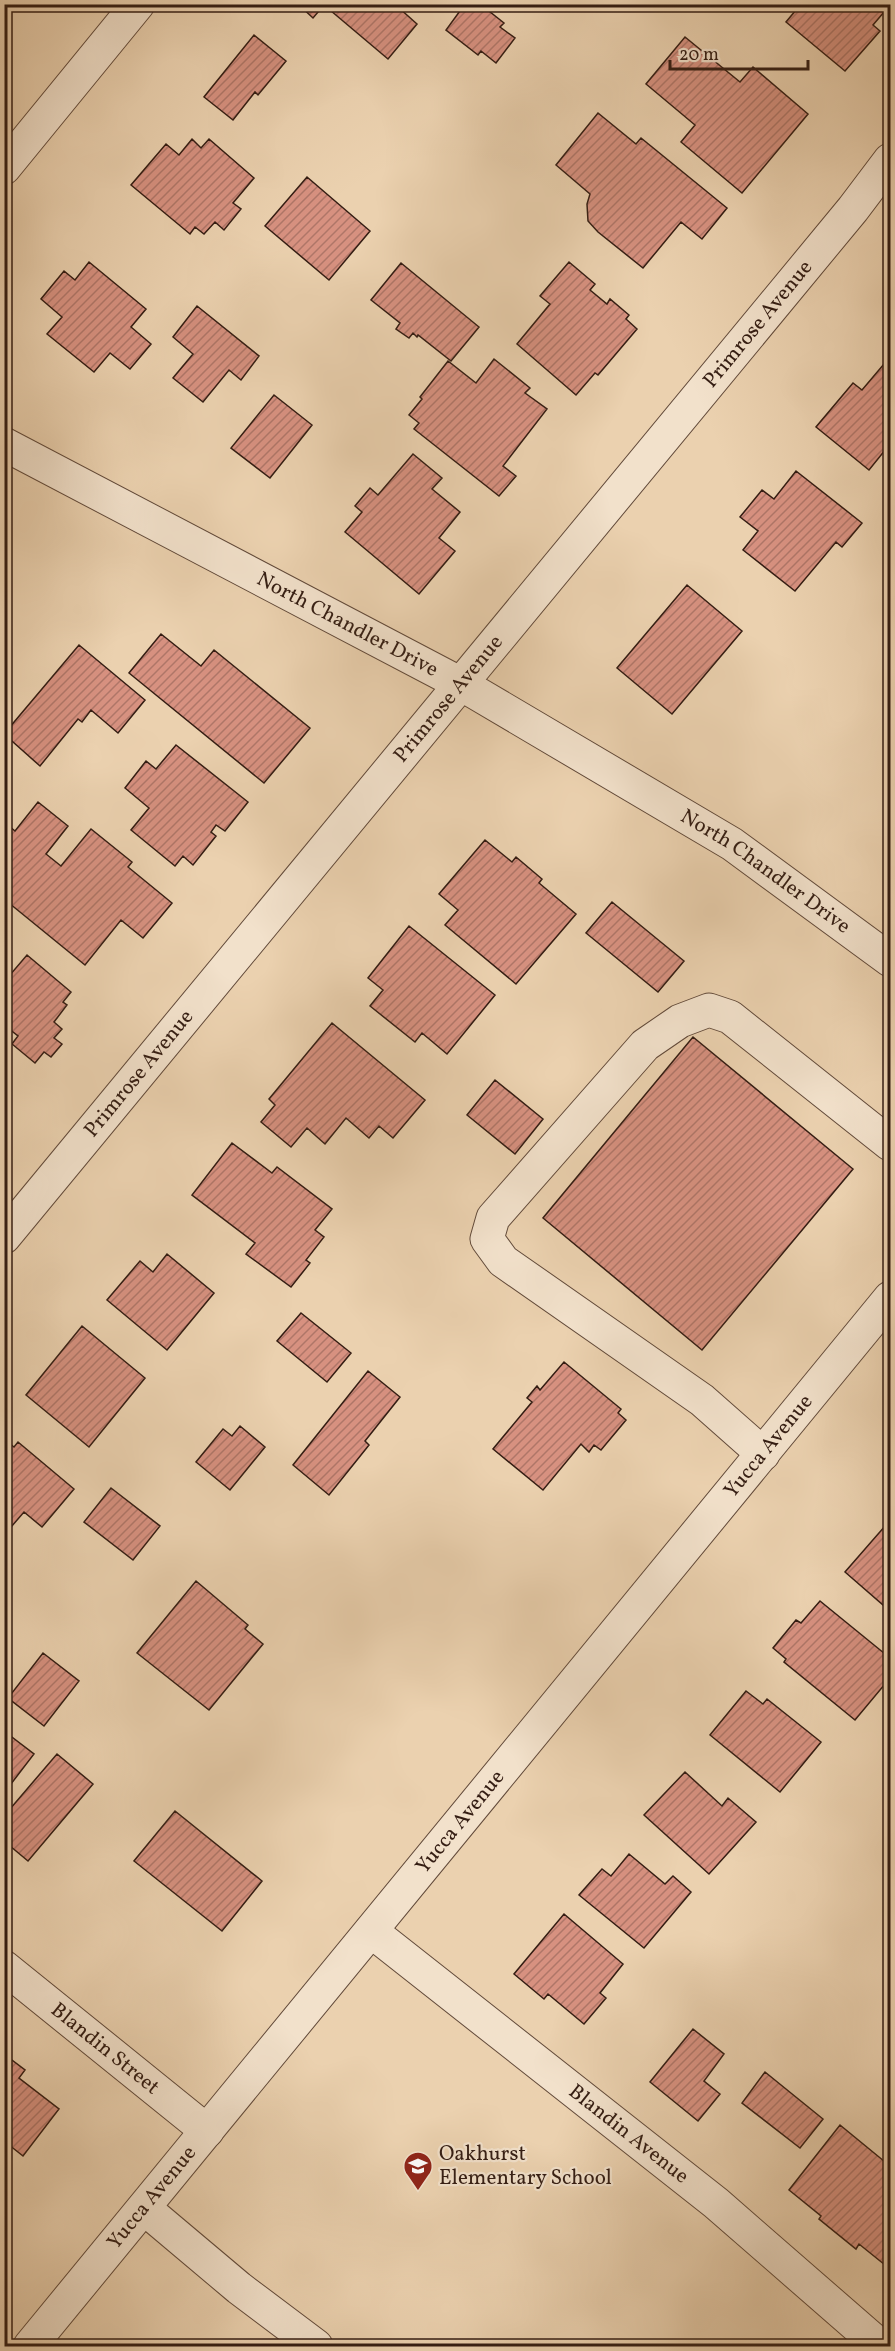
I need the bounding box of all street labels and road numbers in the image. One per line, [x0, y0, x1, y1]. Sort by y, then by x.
street label: Primrose Avenue [697, 254, 819, 394]
street label: North Chandler Drive [252, 565, 443, 684]
street label: Primrose Avenue [387, 629, 510, 769]
street label: North Chandler Drive [675, 802, 857, 941]
street label: Primrose Avenue [78, 1003, 200, 1144]
street label: Yucca Avenue [717, 1388, 820, 1504]
street label: Yucca Avenue [409, 1764, 511, 1880]
street label: Blandin Street [45, 1996, 166, 2102]
street label: Blandin Avenue [562, 2077, 695, 2191]
street label: Yucca Avenue [101, 2140, 203, 2256]

